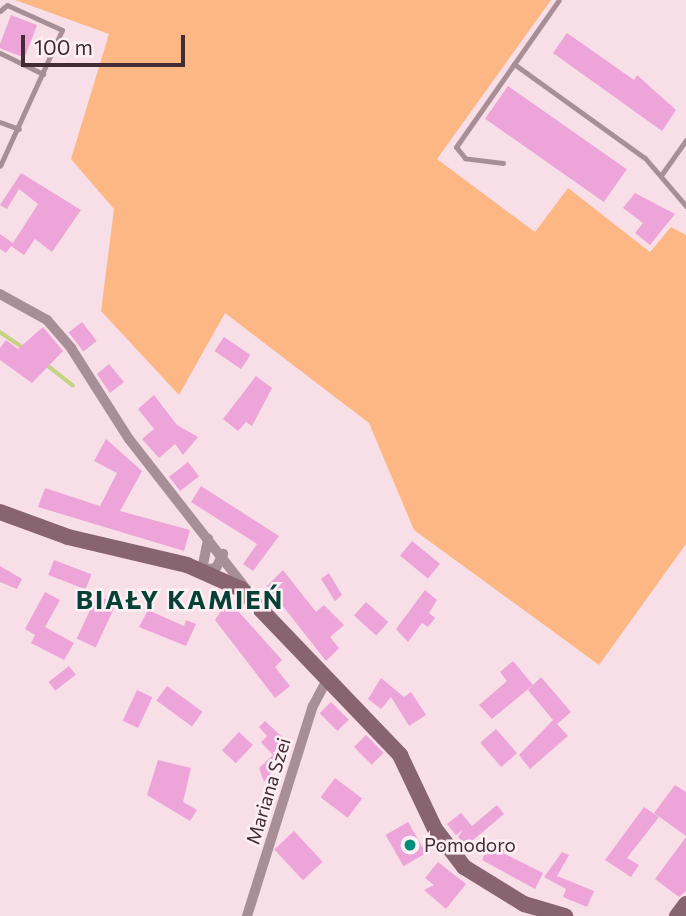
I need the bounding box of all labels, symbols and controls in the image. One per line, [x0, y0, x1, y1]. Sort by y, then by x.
scale bar [24, 21, 189, 65]
text: 100 m [34, 34, 93, 59]
district label: BIAŁY KAMIEŃ [77, 583, 283, 615]
street label: Mariana Szei [241, 735, 295, 847]
place label: Pomodoro [424, 834, 516, 856]
marker: Pomodoro [402, 837, 418, 853]

